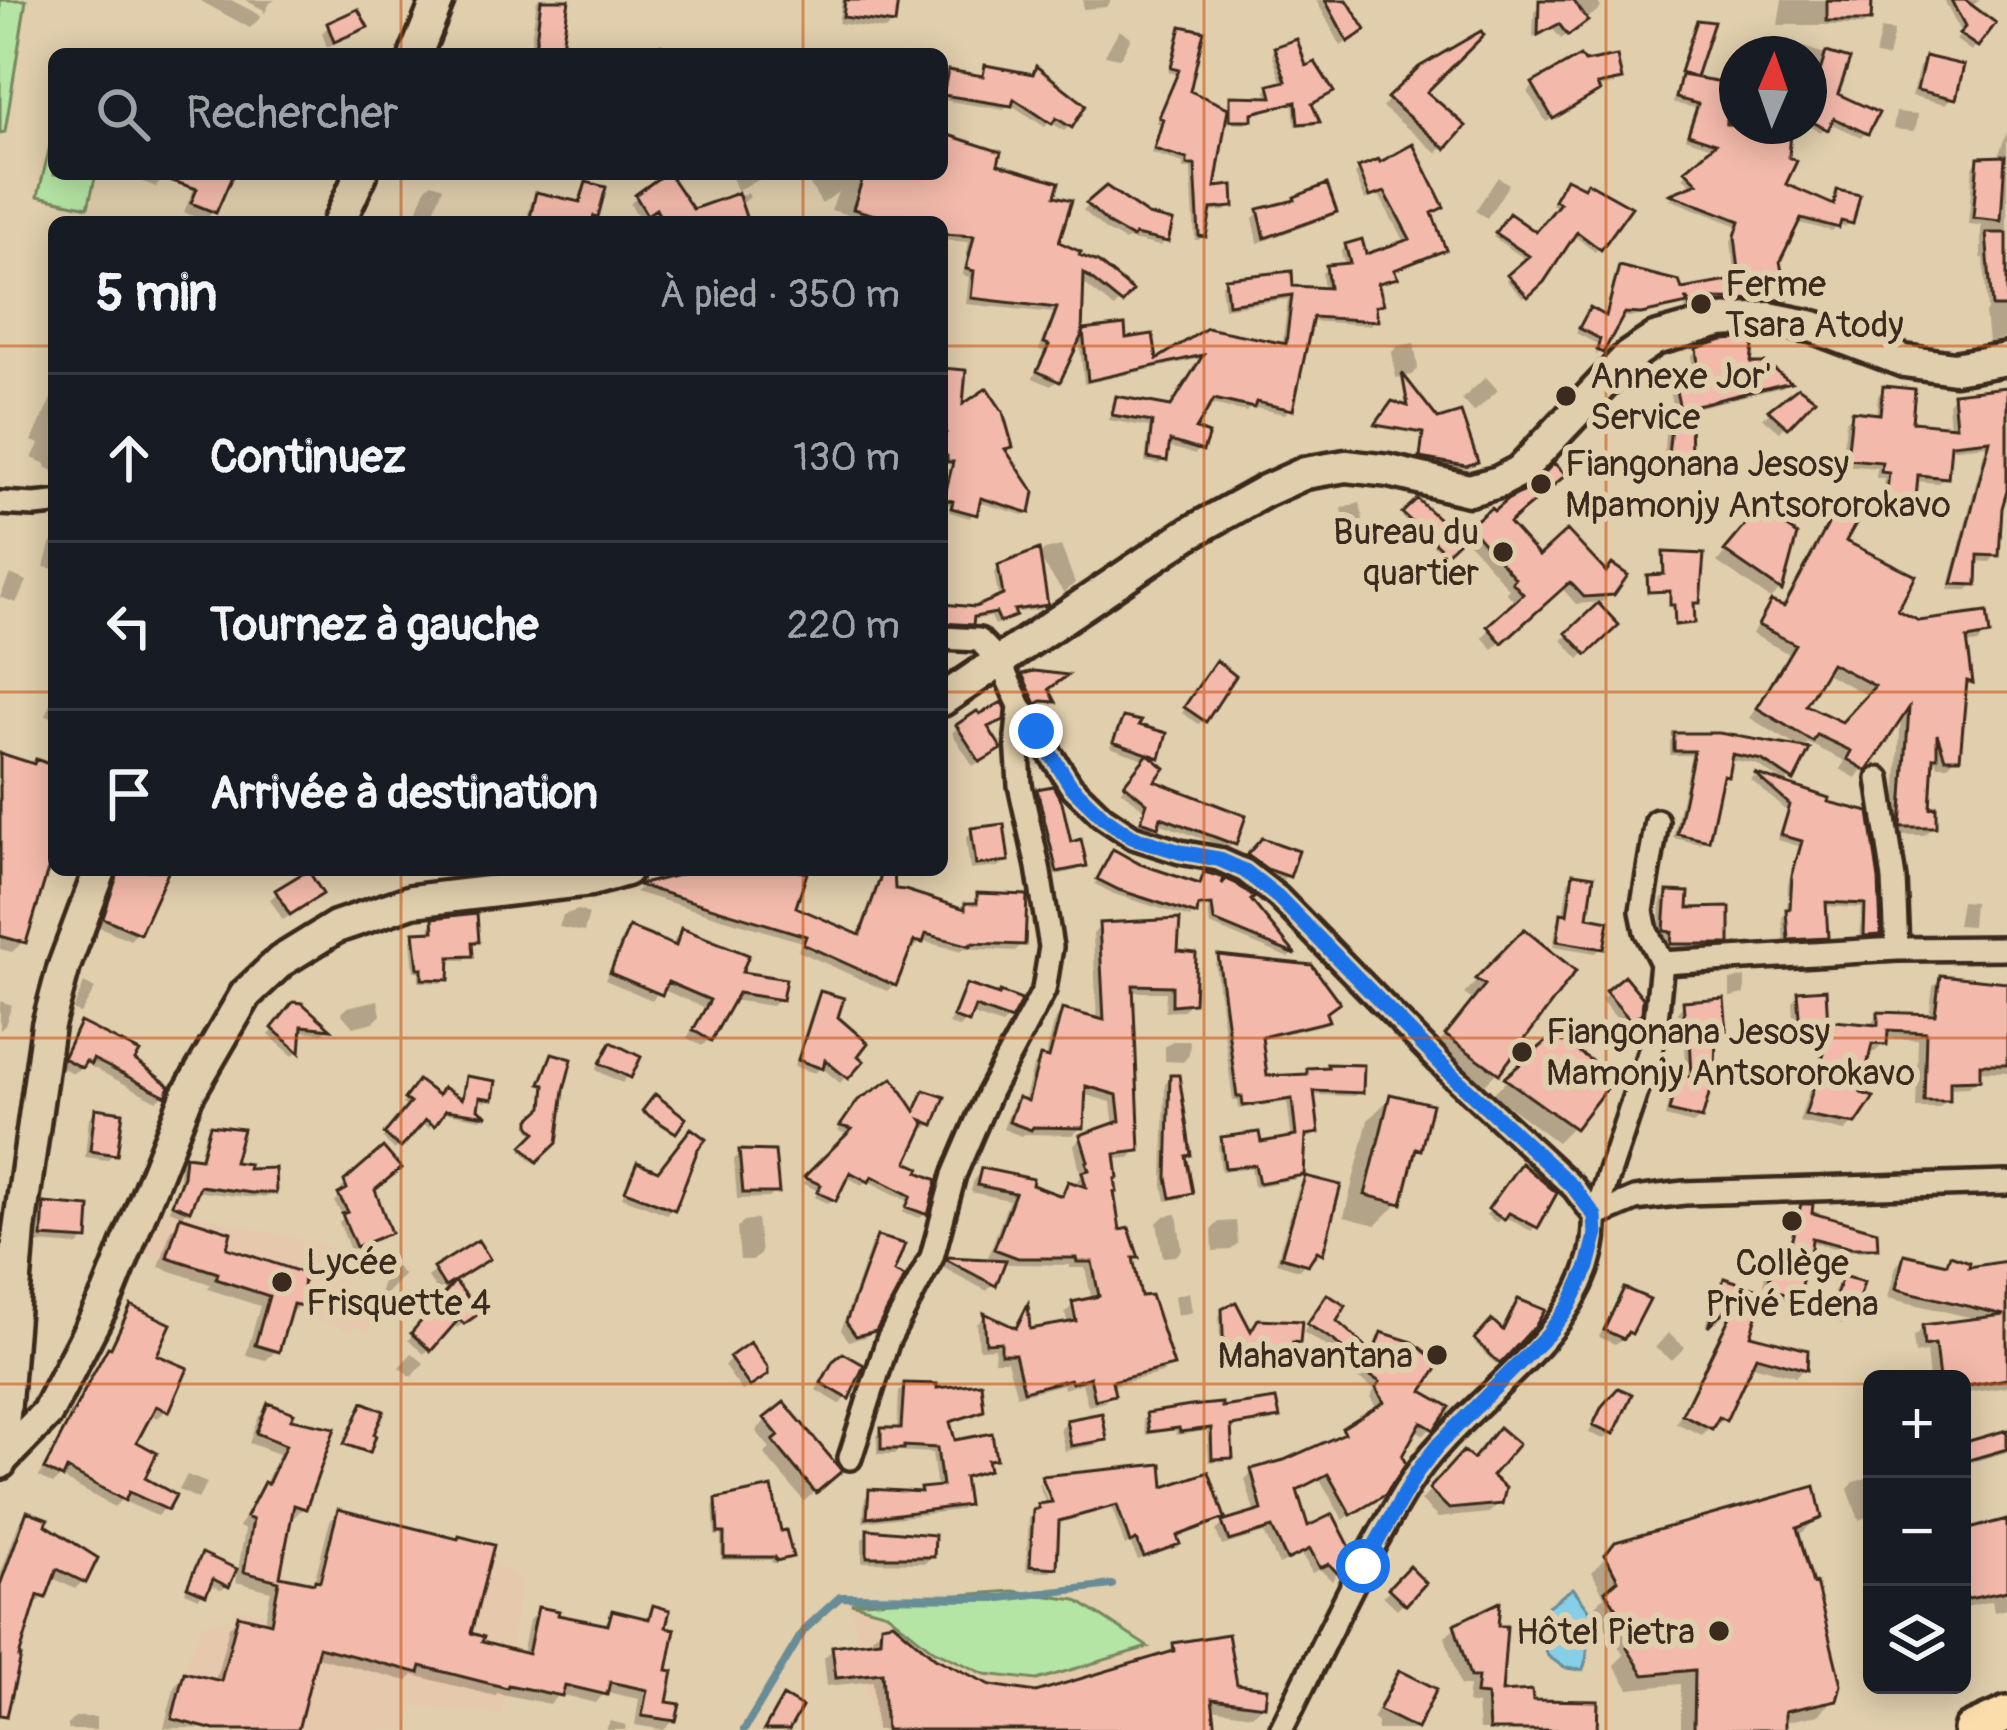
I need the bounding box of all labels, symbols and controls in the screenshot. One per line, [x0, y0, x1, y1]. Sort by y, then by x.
north arrow [1719, 36, 1827, 144]
search box [48, 48, 948, 180]
icon: search [90, 81, 156, 147]
text: Rechercher [186, 86, 399, 142]
text: 5 min [96, 262, 217, 326]
place label: Ferme Tsara Atody [1725, 262, 1904, 348]
text: À pied · 350 m [659, 270, 900, 319]
marker: Ferme Tsara Atody [1688, 291, 1714, 317]
place label: Annexe Jor' Service [1590, 354, 1772, 440]
marker: Annexe Jor' Service [1553, 383, 1579, 409]
icon: ahead [96, 425, 162, 491]
text: Continuez [210, 430, 406, 486]
text: 130 m [793, 433, 900, 482]
place label: Fiangonana Jesosy Mpamonjy Antsororokavo [1565, 442, 1951, 528]
marker: Fiangonana Jesosy Mpamonjy Antsororokavo [1528, 471, 1554, 497]
place label: Bureau du quartier [1333, 510, 1479, 596]
marker: Bureau du quartier [1490, 539, 1516, 565]
icon: left [96, 593, 162, 659]
text: Tournez à gauche [210, 598, 538, 654]
text: 220 m [787, 601, 900, 650]
route end [1009, 704, 1063, 758]
icon: arrive [96, 761, 162, 827]
text: Arrivée à destination [210, 766, 598, 822]
place label: Fiangonana Jesosy Mamonjy Antsororokavo [1546, 1010, 1915, 1096]
marker: Fiangonana Jesosy Mamonjy Antsororokavo [1509, 1039, 1535, 1065]
marker: Collège Privé Edena [1779, 1208, 1805, 1234]
place label: Lycée Frisquette 4 [306, 1240, 491, 1326]
place label: Collège Privé Edena [1705, 1241, 1879, 1327]
marker: Lycée Frisquette 4 [269, 1269, 295, 1295]
place label: Mahavantana [1218, 1334, 1413, 1379]
marker: Mahavantana [1424, 1342, 1450, 1368]
map controls [1863, 1370, 1971, 1694]
button: + [1863, 1370, 1971, 1478]
button: − [1863, 1478, 1971, 1586]
route start [1336, 1539, 1390, 1593]
button: layers [1863, 1586, 1971, 1694]
place label: Hôtel Pietra [1516, 1610, 1695, 1655]
marker: Hôtel Pietra [1706, 1618, 1732, 1644]

